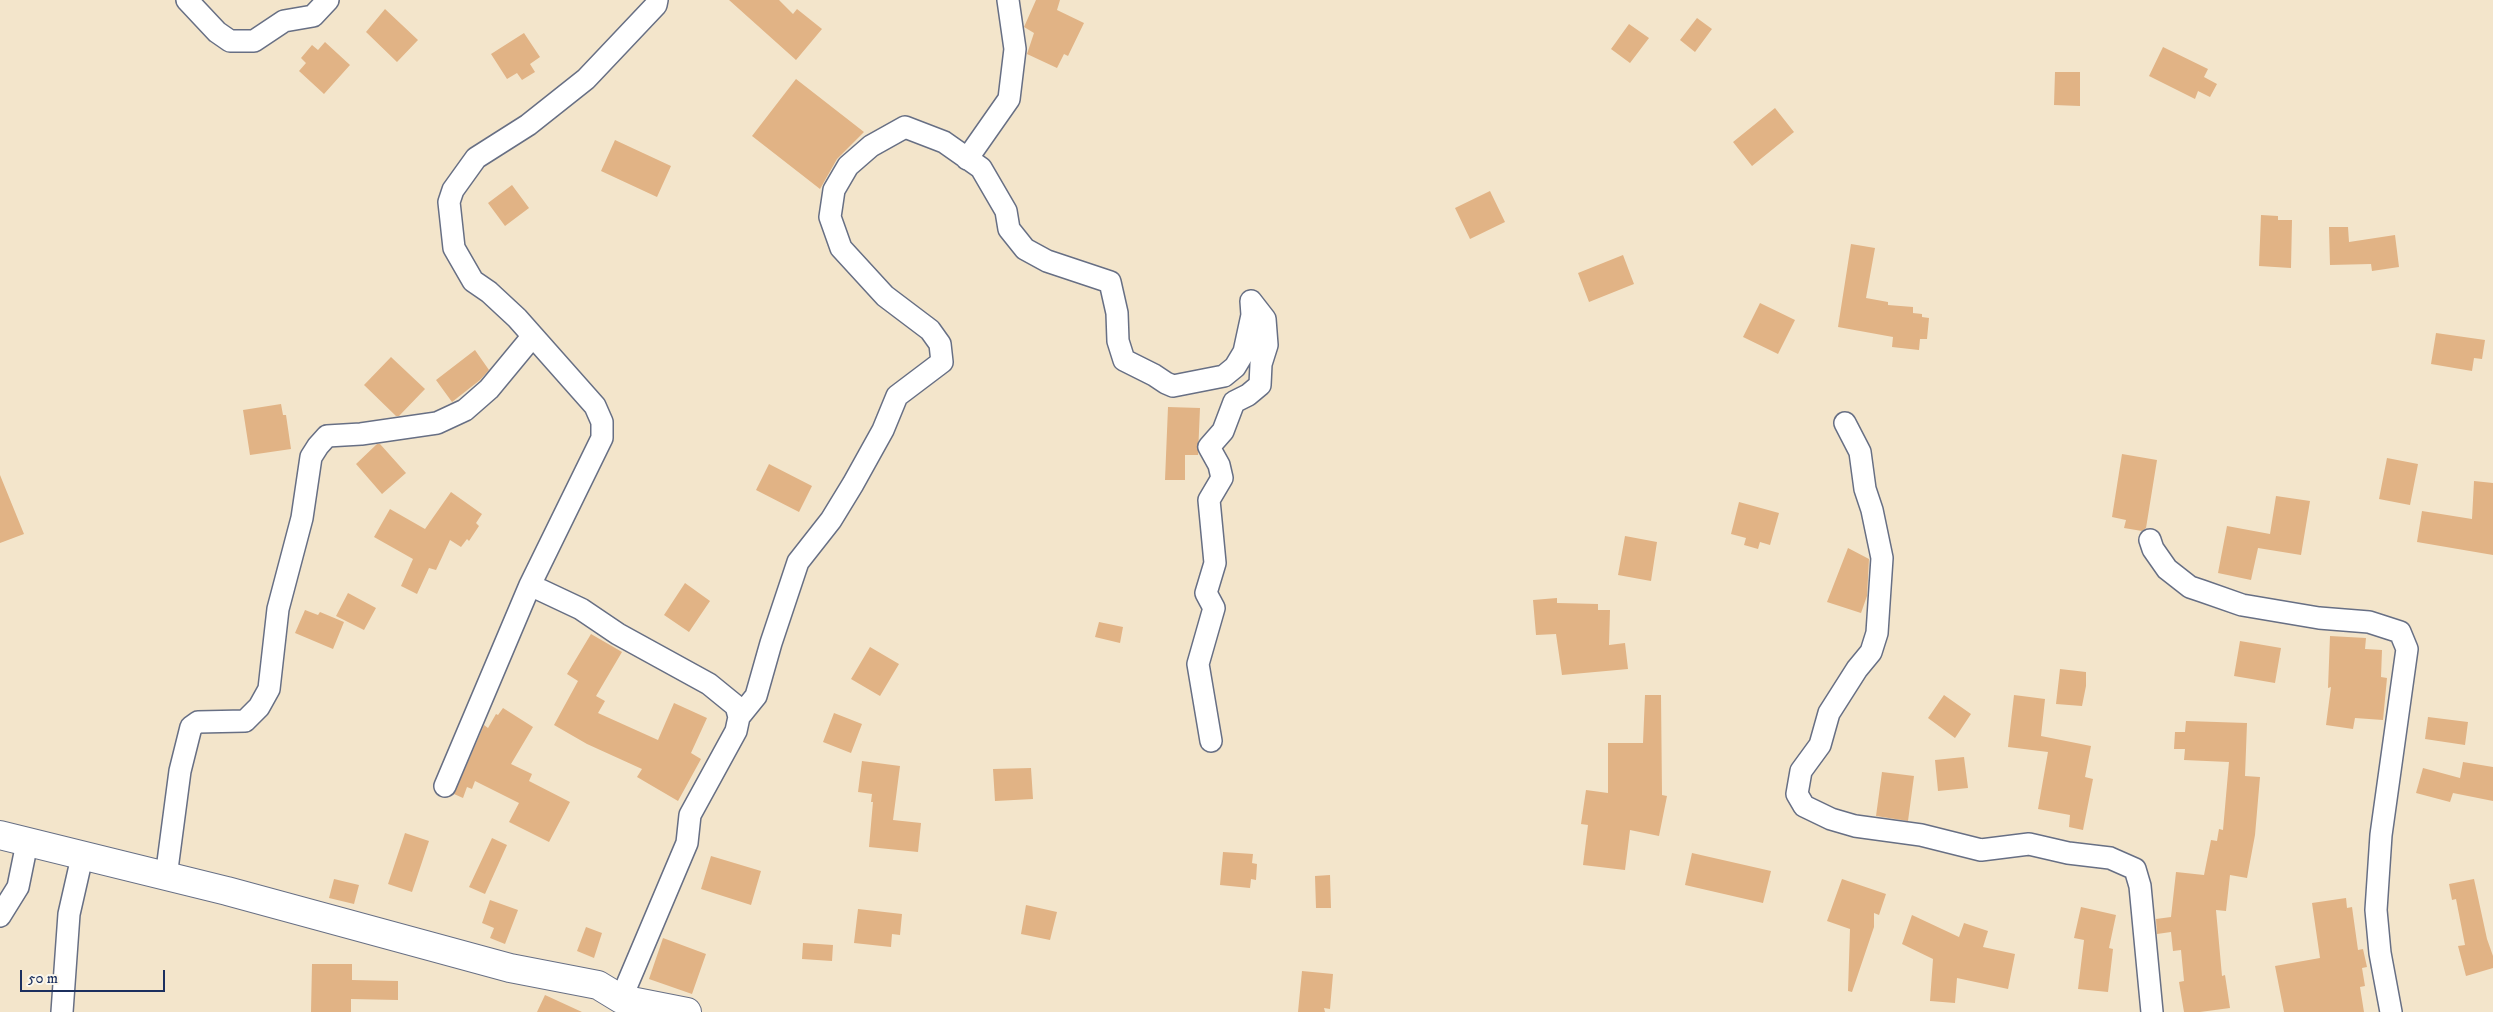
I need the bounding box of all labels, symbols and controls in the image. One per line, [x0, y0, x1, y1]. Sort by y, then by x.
scale bar [22, 960, 168, 992]
text: 50 m [28, 969, 58, 988]

